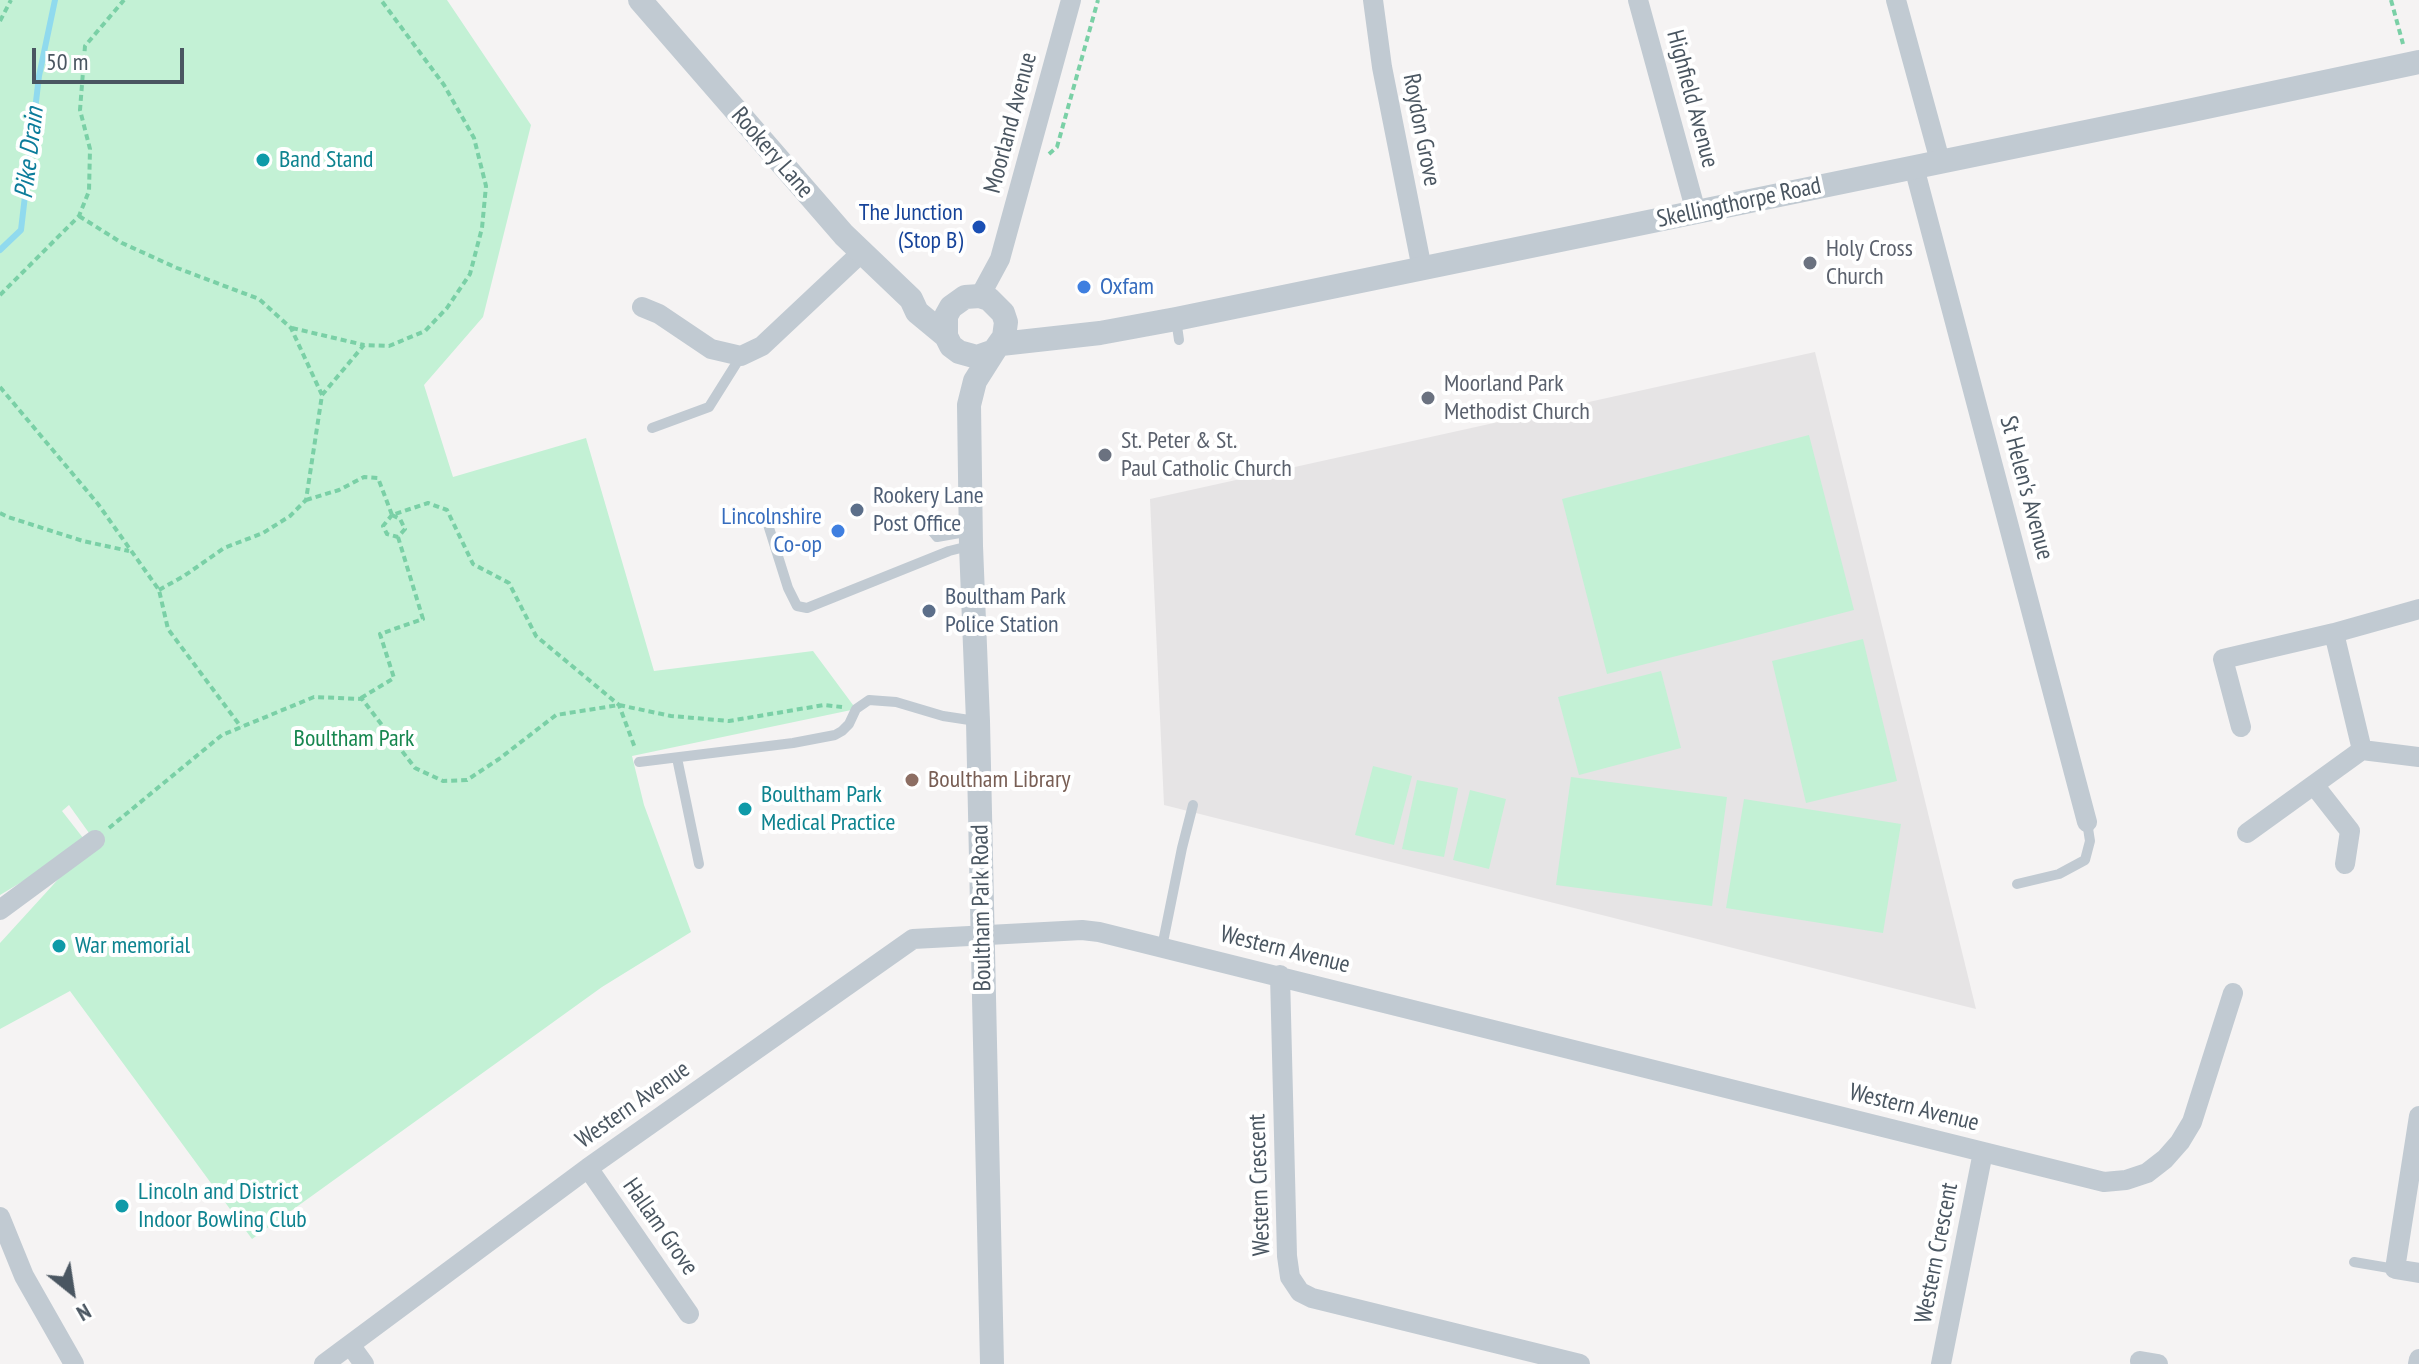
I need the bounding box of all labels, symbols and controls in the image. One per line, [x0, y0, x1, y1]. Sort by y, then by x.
street label: Highfield Avenue [1660, 27, 1724, 171]
scale bar [36, 32, 188, 82]
text: 50 m [46, 46, 88, 77]
street label: Moorland Avenue [978, 49, 1044, 197]
street label: Roydon Grove [1396, 71, 1446, 189]
street label: Rookery Lane [725, 102, 819, 204]
water label: Pike Drain [9, 106, 51, 200]
place label: Band Stand [279, 146, 373, 174]
marker: Band Stand [254, 151, 272, 169]
street label: Skellingthorpe Road [1654, 172, 1824, 234]
place label: The Junction (Stop B) [859, 199, 963, 255]
marker: The Junction (Stop B) [970, 218, 988, 236]
place label: Holy Cross Church [1826, 235, 1913, 291]
marker: Holy Cross Church [1801, 254, 1819, 272]
place label: Oxfam [1100, 273, 1154, 301]
marker: Oxfam [1075, 278, 1093, 296]
place label: Moorland Park Methodist Church [1444, 370, 1590, 426]
marker: Moorland Park Methodist Church [1419, 389, 1437, 407]
street label: St Helen's Avenue [1993, 413, 2059, 563]
place label: St. Peter & St. Paul Catholic Church [1121, 427, 1292, 483]
marker: St. Peter & St. Paul Catholic Church [1096, 446, 1114, 464]
place label: Rookery Lane Post Office [873, 482, 984, 538]
marker: Rookery Lane Post Office [848, 501, 866, 519]
place label: Lincolnshire Co-op [721, 503, 822, 559]
marker: Lincolnshire Co-op [829, 522, 847, 540]
place label: Boultham Park Police Station [945, 583, 1066, 639]
marker: Boultham Park Police Station [920, 602, 938, 620]
park label: Boultham Park [294, 725, 414, 753]
place label: Boultham Library [928, 766, 1071, 794]
marker: Boultham Library [903, 771, 921, 789]
place label: Boultham Park Medical Practice [761, 781, 895, 837]
marker: Boultham Park Medical Practice [736, 800, 754, 818]
street label: Boultham Park Road [966, 824, 998, 992]
street label: Western Avenue [1217, 920, 1353, 980]
place label: War memorial [75, 932, 190, 960]
marker: War memorial [50, 937, 68, 955]
street label: Western Avenue [570, 1055, 696, 1155]
street label: Western Avenue [1846, 1078, 1982, 1138]
street label: Western Crescent [1243, 1113, 1277, 1257]
street label: Hallam Grove [616, 1173, 704, 1281]
place label: Lincoln and District Indoor Bowling Club [138, 1178, 307, 1234]
street label: Western Crescent [1909, 1180, 1965, 1326]
marker: Lincoln and District Indoor Bowling Club [113, 1197, 131, 1215]
north arrow [32, 1252, 112, 1332]
text: N [72, 1298, 96, 1328]

